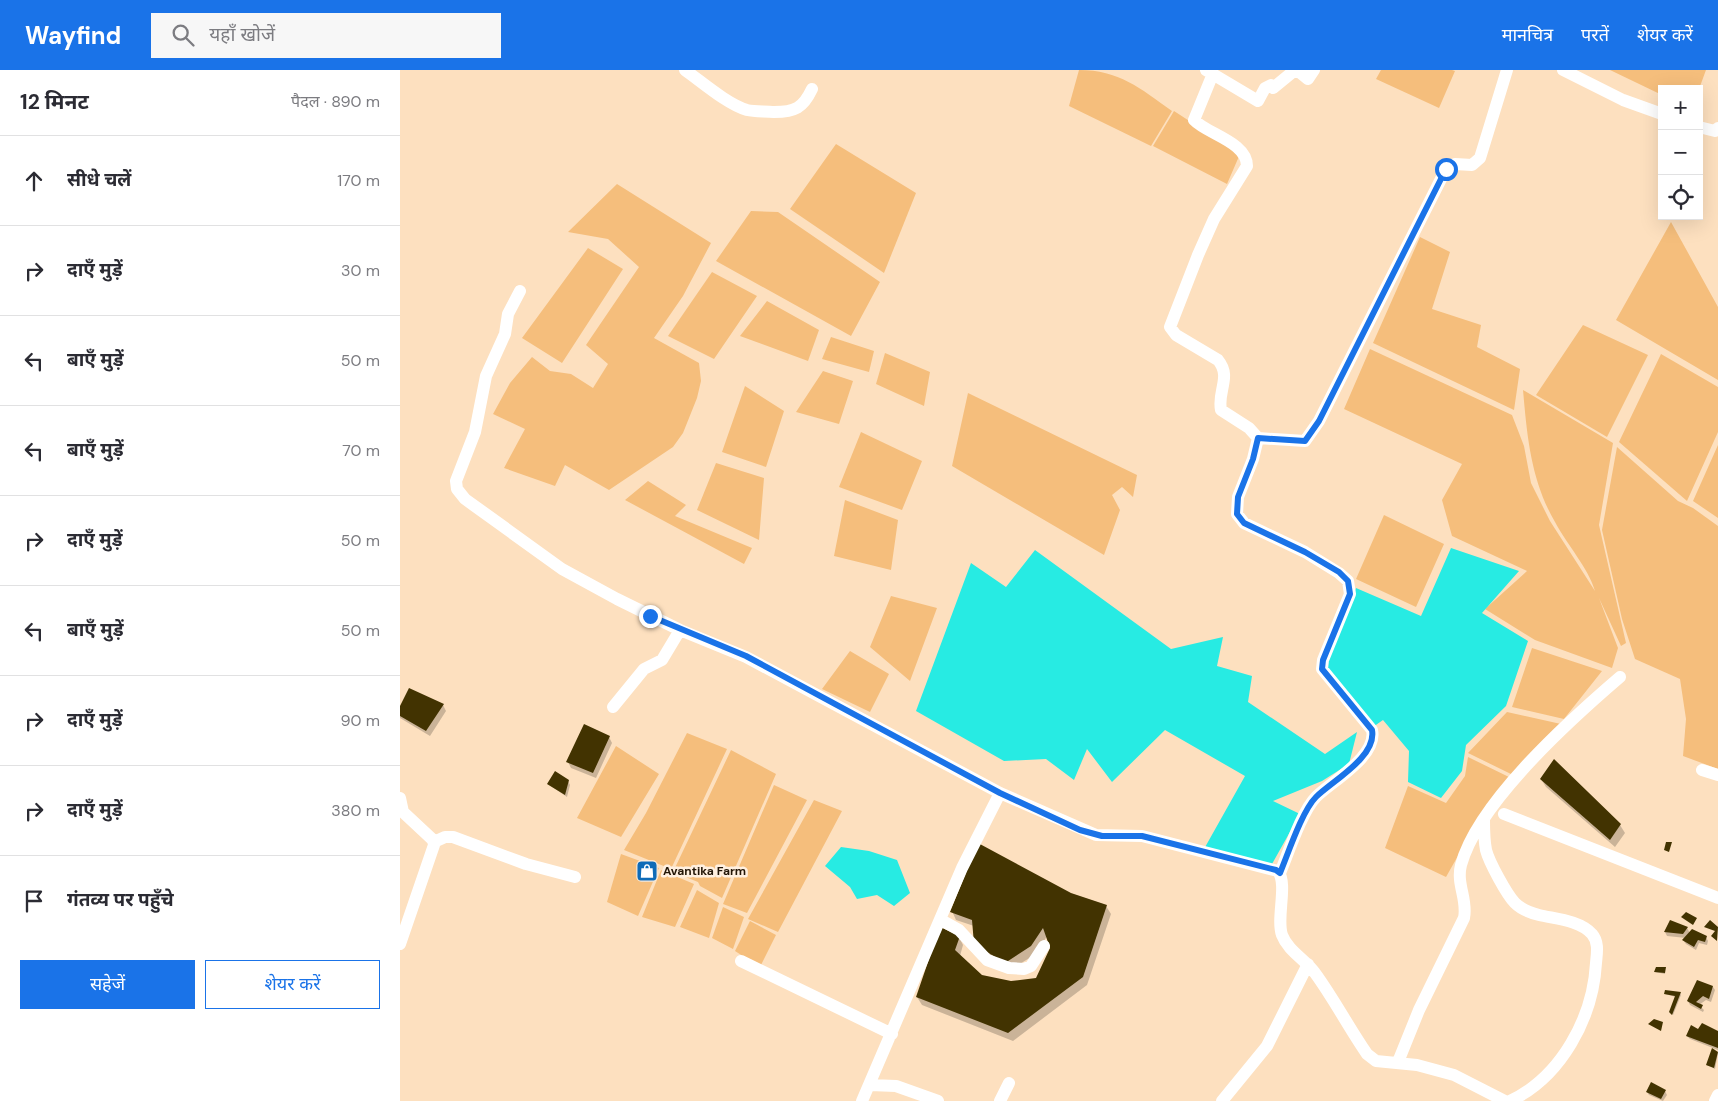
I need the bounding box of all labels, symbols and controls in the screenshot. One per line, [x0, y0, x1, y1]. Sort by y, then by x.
search box [151, 13, 501, 58]
text: Wayfind [25, 20, 121, 51]
icon: search [169, 21, 197, 49]
text: यहाँ खोजें [209, 22, 275, 47]
text: मानचित्र [1502, 23, 1553, 47]
text: परतें [1581, 23, 1609, 47]
text: शेयर करें [1637, 23, 1693, 47]
map controls [1658, 85, 1703, 220]
button: + [1658, 85, 1703, 130]
text: 12 मिनट [20, 88, 89, 116]
text: पैदल · 890 m [291, 91, 380, 112]
button: − [1658, 130, 1703, 175]
route start [1435, 158, 1458, 181]
icon: ahead [20, 167, 48, 195]
text: सीधे चलें [67, 167, 131, 192]
text: 170 m [337, 170, 380, 191]
button: locate [1658, 175, 1703, 220]
icon: right [20, 257, 48, 285]
text: दाएँ मुड़ें [67, 257, 122, 282]
text: 30 m [341, 260, 380, 281]
icon: left [20, 347, 48, 375]
text: बाएँ मुड़ें [67, 347, 124, 372]
text: 50 m [341, 350, 380, 371]
icon: left [20, 437, 48, 465]
text: बाएँ मुड़ें [67, 437, 124, 462]
text: 70 m [342, 440, 380, 461]
icon: right [20, 527, 48, 555]
text: दाएँ मुड़ें [67, 527, 122, 552]
text: 50 m [341, 530, 380, 551]
route end [639, 605, 662, 628]
icon: left [20, 617, 48, 645]
text: बाएँ मुड़ें [67, 617, 124, 642]
text: 50 m [341, 620, 380, 641]
icon: right [20, 707, 48, 735]
text: दाएँ मुड़ें [67, 707, 122, 732]
text: 90 m [340, 710, 380, 731]
icon: right [20, 797, 48, 825]
text: दाएँ मुड़ें [67, 797, 122, 822]
text: 380 m [331, 800, 380, 821]
shop icon: Avantika Farm [635, 859, 659, 883]
place label: Avantika Farm [663, 863, 746, 879]
icon: arrive [20, 887, 48, 915]
text: गंतव्य पर पहुँचे [67, 887, 174, 912]
button: सहेजें [20, 960, 195, 1009]
button: शेयर करें [205, 960, 380, 1009]

